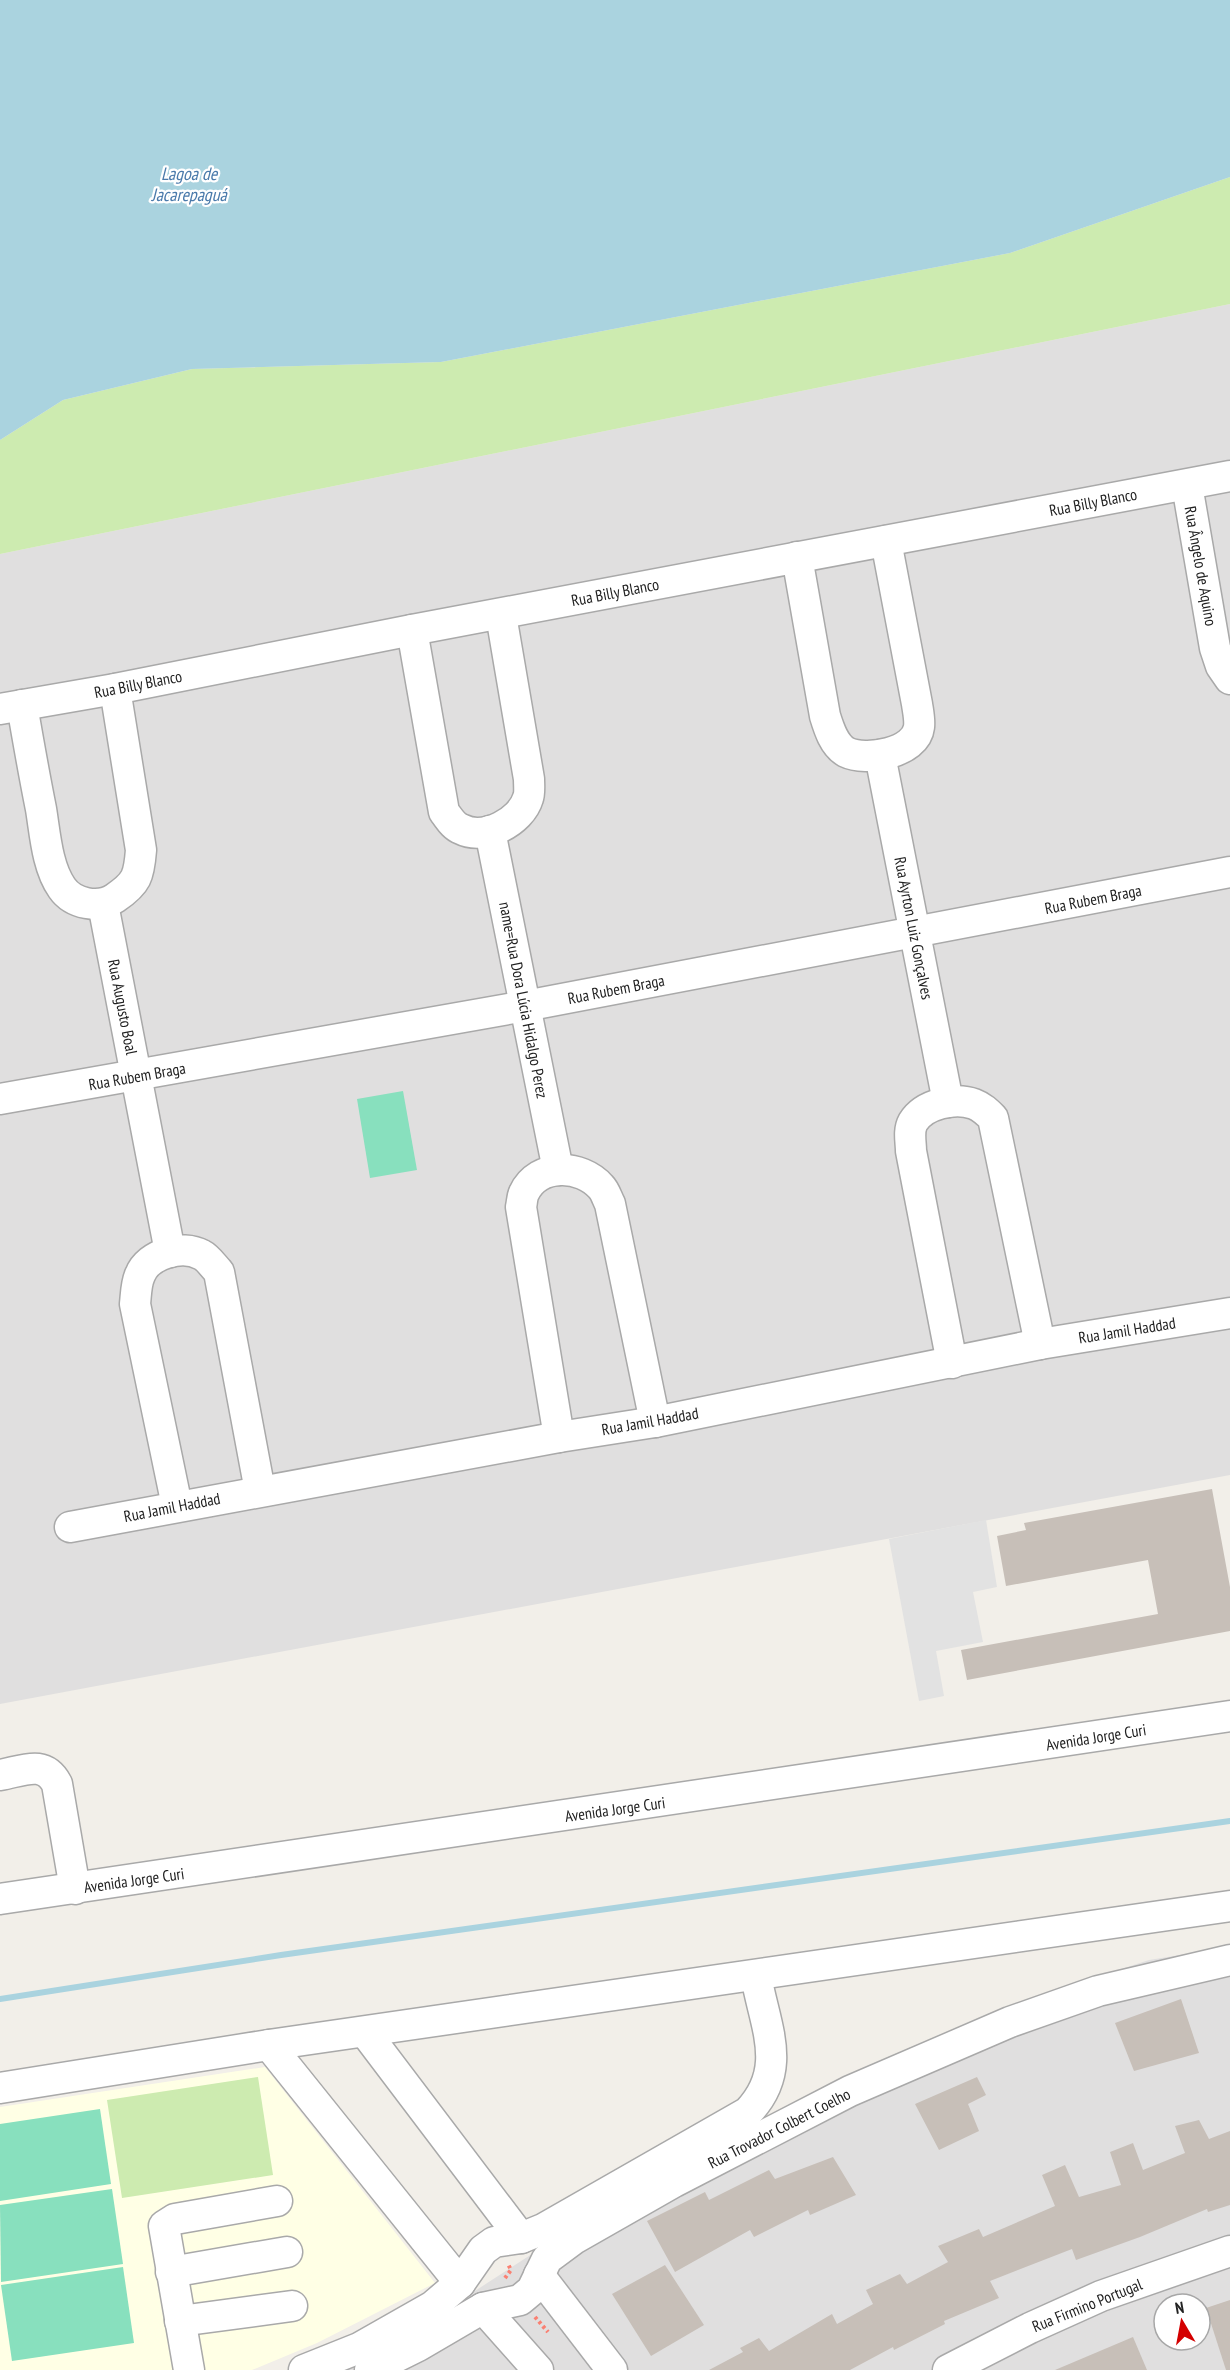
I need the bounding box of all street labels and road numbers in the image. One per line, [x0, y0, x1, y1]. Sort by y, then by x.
street label: Rua Billy Blanco [1047, 484, 1139, 520]
street label: Rua Ângelo de Aquino [1181, 505, 1221, 628]
street label: Rua Billy Blanco [569, 574, 661, 610]
street label: Rua Billy Blanco [92, 666, 184, 702]
street label: Rua Ayrton Luiz Gonçalves [890, 855, 938, 1001]
street label: Rua Rubem Braga [1043, 880, 1143, 918]
street label: name=Rua Dora Lúcia Hidalgo Perez [495, 900, 553, 1100]
street label: Rua Augusto Boal [104, 958, 142, 1057]
street label: Rua Rubem Braga [566, 970, 666, 1008]
street label: Rua Rubem Braga [87, 1058, 187, 1094]
street label: Rua Jamil Haddad [1077, 1312, 1177, 1348]
street label: Rua Jamil Haddad [600, 1403, 700, 1439]
street label: Rua Jamil Haddad [122, 1488, 222, 1526]
street label: Avenida Jorge Curi [1045, 1719, 1147, 1755]
street label: Avenida Jorge Curi [564, 1792, 666, 1826]
street label: Avenida Jorge Curi [83, 1863, 185, 1897]
street label: Rua Trovador Colbert Coelho [705, 2083, 853, 2173]
street label: Rua Firmino Portugal [1029, 2274, 1145, 2336]

